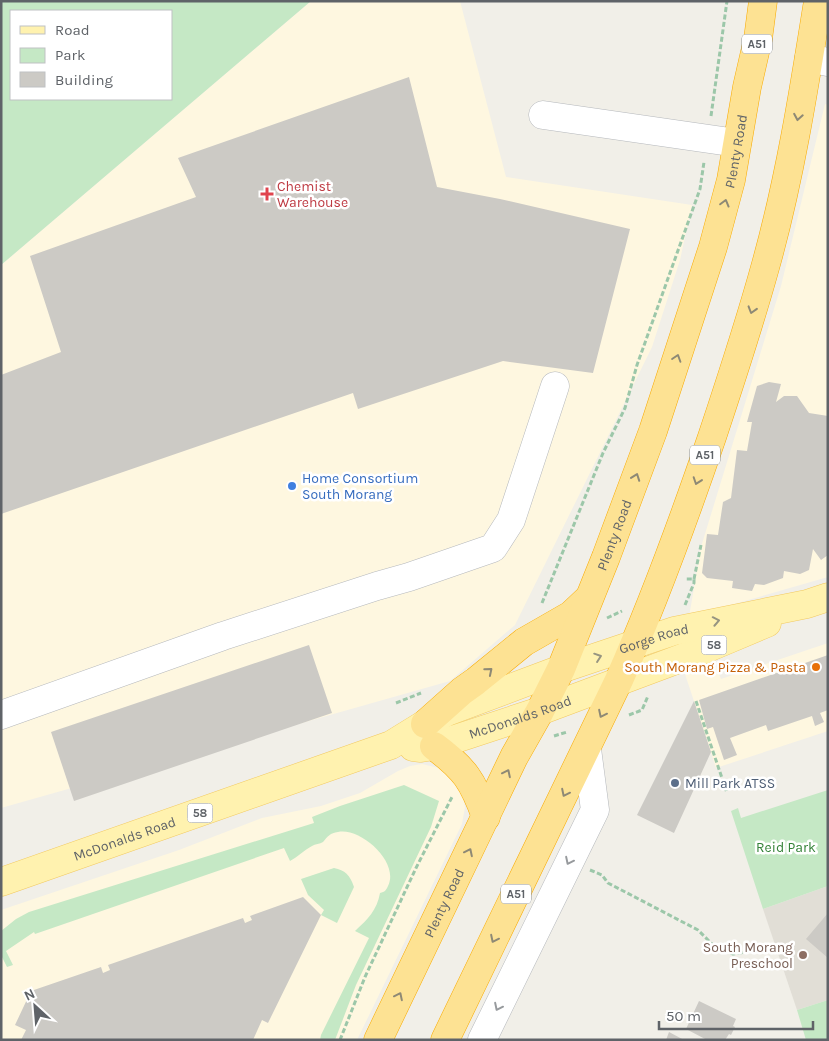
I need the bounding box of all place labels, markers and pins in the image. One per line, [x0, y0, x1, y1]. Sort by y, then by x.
place label: Chemist Warehouse [277, 178, 348, 211]
marker: Chemist Warehouse [261, 188, 273, 200]
place label: Home Consortium South Morang [302, 470, 418, 503]
marker: Home Consortium South Morang [286, 480, 298, 492]
place label: South Morang Pizza & Pasta [624, 659, 806, 676]
marker: South Morang Pizza & Pasta [810, 661, 822, 673]
place label: Mill Park ATSS [685, 775, 775, 792]
marker: Mill Park ATSS [669, 777, 681, 789]
place label: South Morang Preschool [703, 939, 793, 972]
marker: South Morang Preschool [797, 949, 809, 961]

